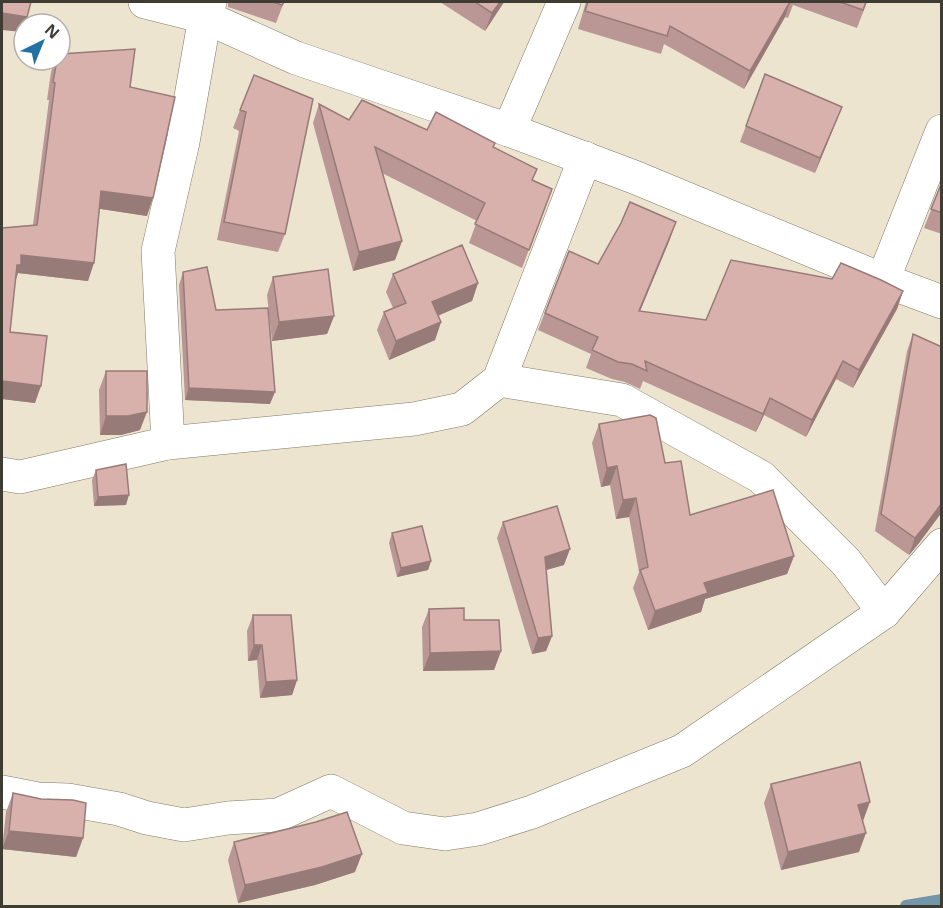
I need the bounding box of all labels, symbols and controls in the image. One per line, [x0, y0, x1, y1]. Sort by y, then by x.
north arrow [12, 12, 72, 72]
text: N [40, 19, 64, 44]

